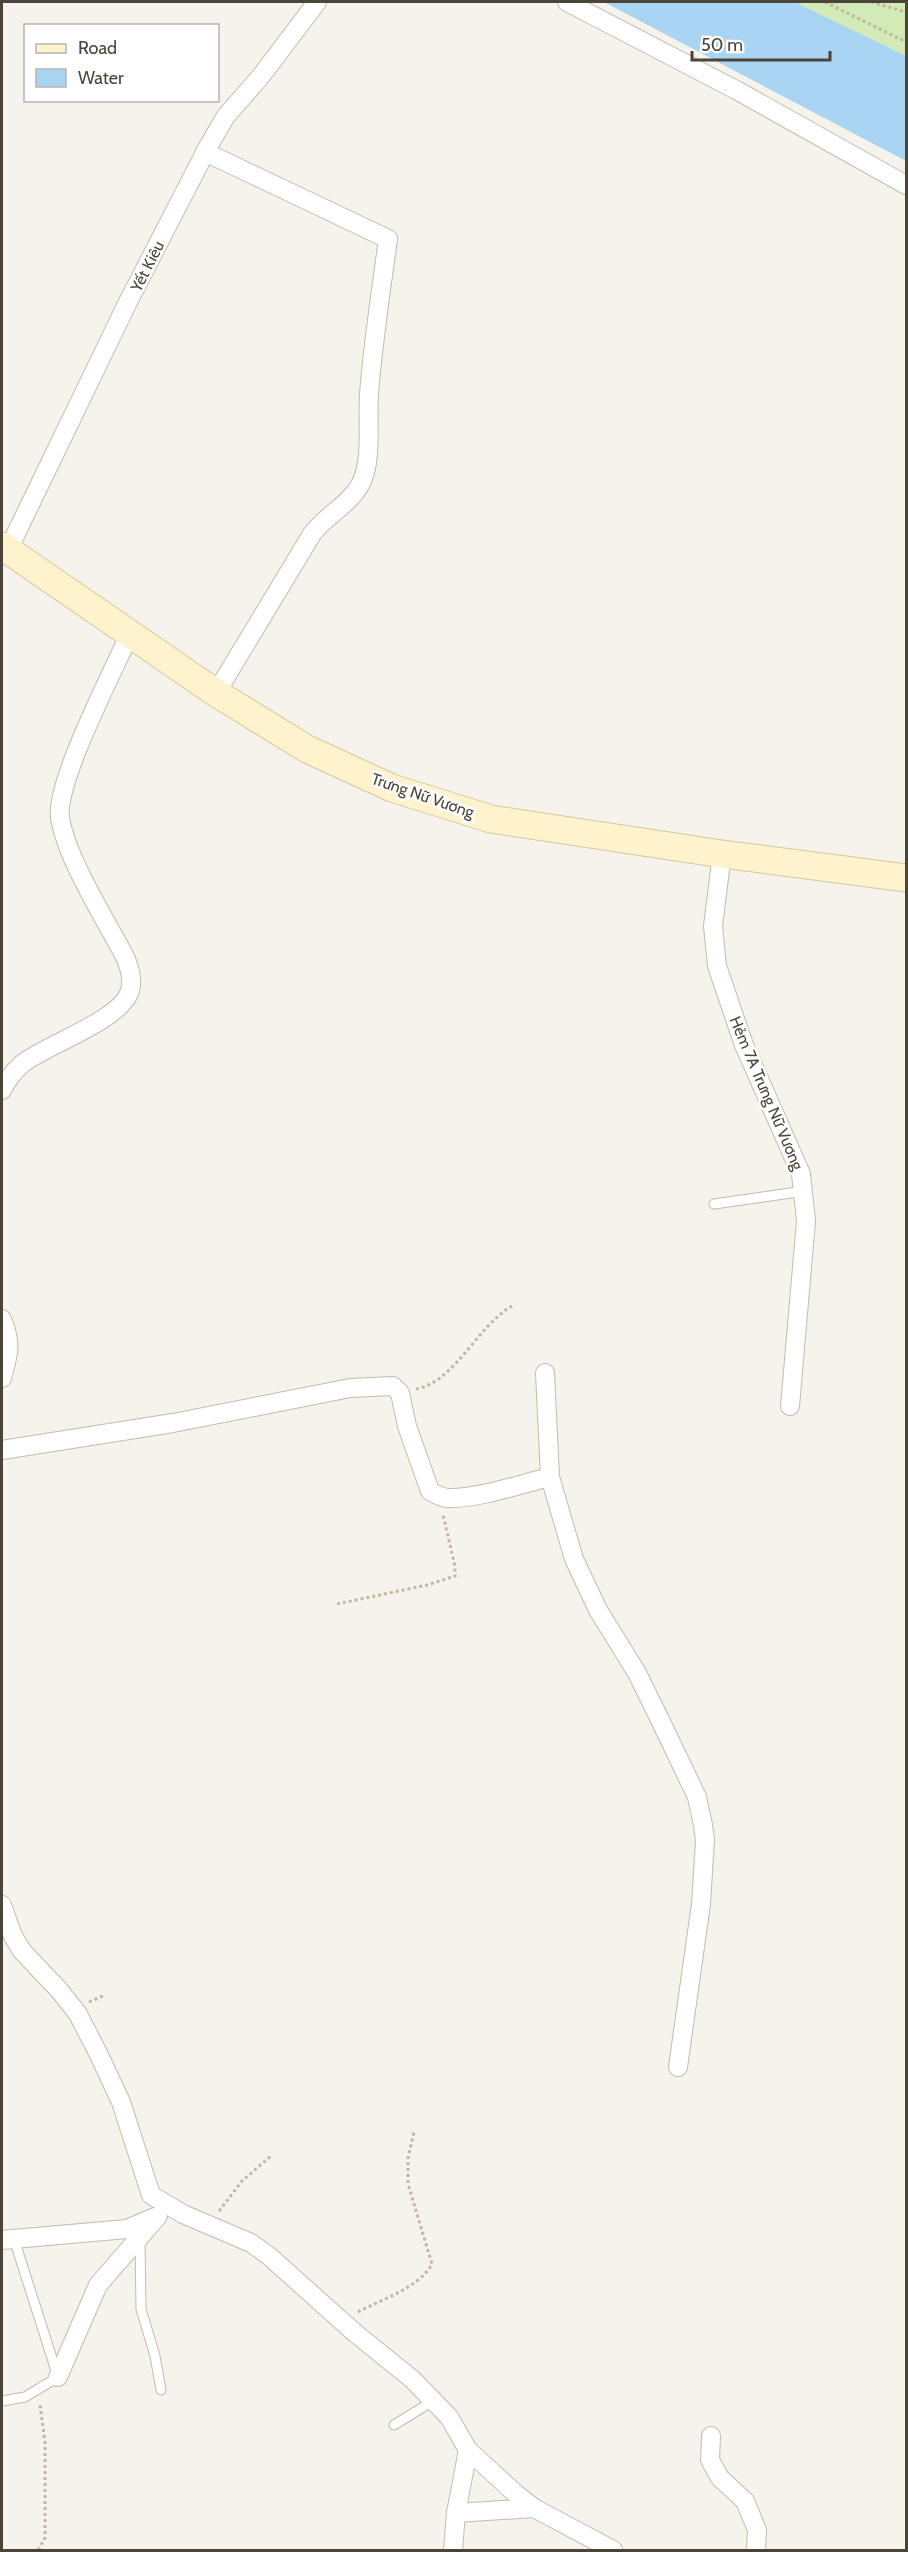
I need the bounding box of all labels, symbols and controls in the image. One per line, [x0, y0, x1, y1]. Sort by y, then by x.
legend [24, 24, 219, 102]
scale bar [692, 24, 830, 62]
text: 50 m [701, 34, 743, 56]
text: Road [78, 37, 117, 59]
text: Water [78, 67, 124, 89]
street label: Yết Kiêu [126, 238, 168, 296]
street label: Trưng Nữ Vương [369, 769, 478, 822]
street label: Hẻm 7A Trưng Nữ Vương [726, 1013, 808, 1174]

